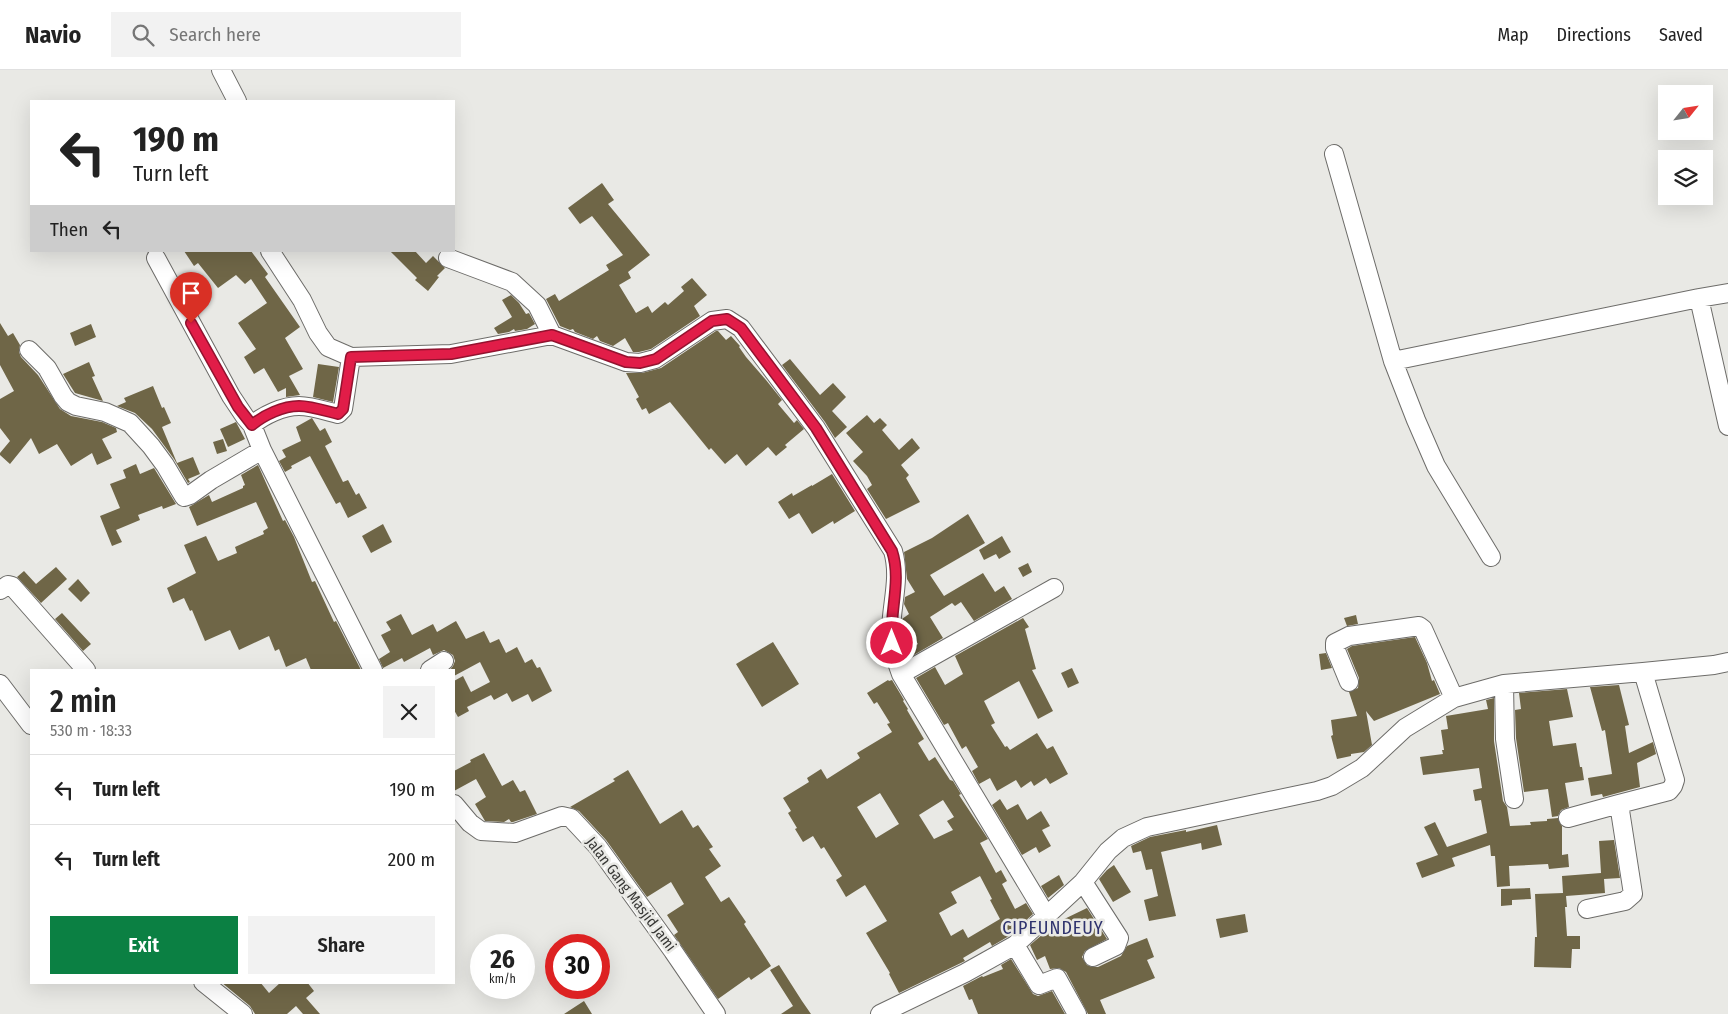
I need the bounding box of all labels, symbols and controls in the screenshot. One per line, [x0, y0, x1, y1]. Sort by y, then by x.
search box [111, 12, 461, 57]
text: Navio [25, 21, 81, 49]
icon: search [129, 21, 157, 49]
text: Search here [169, 23, 261, 46]
text: Map [1497, 24, 1529, 46]
text: Directions [1557, 24, 1631, 46]
text: Saved [1659, 24, 1703, 46]
north arrow [1658, 85, 1712, 140]
map controls [1658, 85, 1713, 205]
text: 190 m [133, 118, 219, 160]
icon: left [50, 120, 115, 185]
button: layers [1658, 150, 1713, 205]
text: Turn left [133, 160, 209, 187]
icon: left [98, 215, 126, 243]
text: Then [50, 218, 88, 241]
pin [170, 272, 212, 323]
icon: arrive [177, 279, 205, 307]
position arrow [865, 616, 917, 668]
text: 2 min [50, 684, 117, 720]
button: close [383, 686, 435, 738]
text: 530 m · 18:33 [50, 721, 132, 740]
icon: left [50, 776, 78, 804]
text: Turn left [93, 778, 160, 801]
text: 190 m [389, 778, 435, 801]
street label: Jalan Gang Masjid Jami [582, 833, 680, 955]
icon: left [50, 846, 78, 874]
text: Turn left [93, 848, 160, 871]
text: 200 m [388, 848, 435, 871]
button: Exit [50, 916, 238, 974]
button: Share [248, 916, 435, 974]
district label: CIPEUNDEUY [1002, 917, 1104, 939]
speed limit sign: 30 [545, 934, 610, 999]
text: 26 [490, 945, 515, 975]
text: km/h [489, 972, 516, 986]

